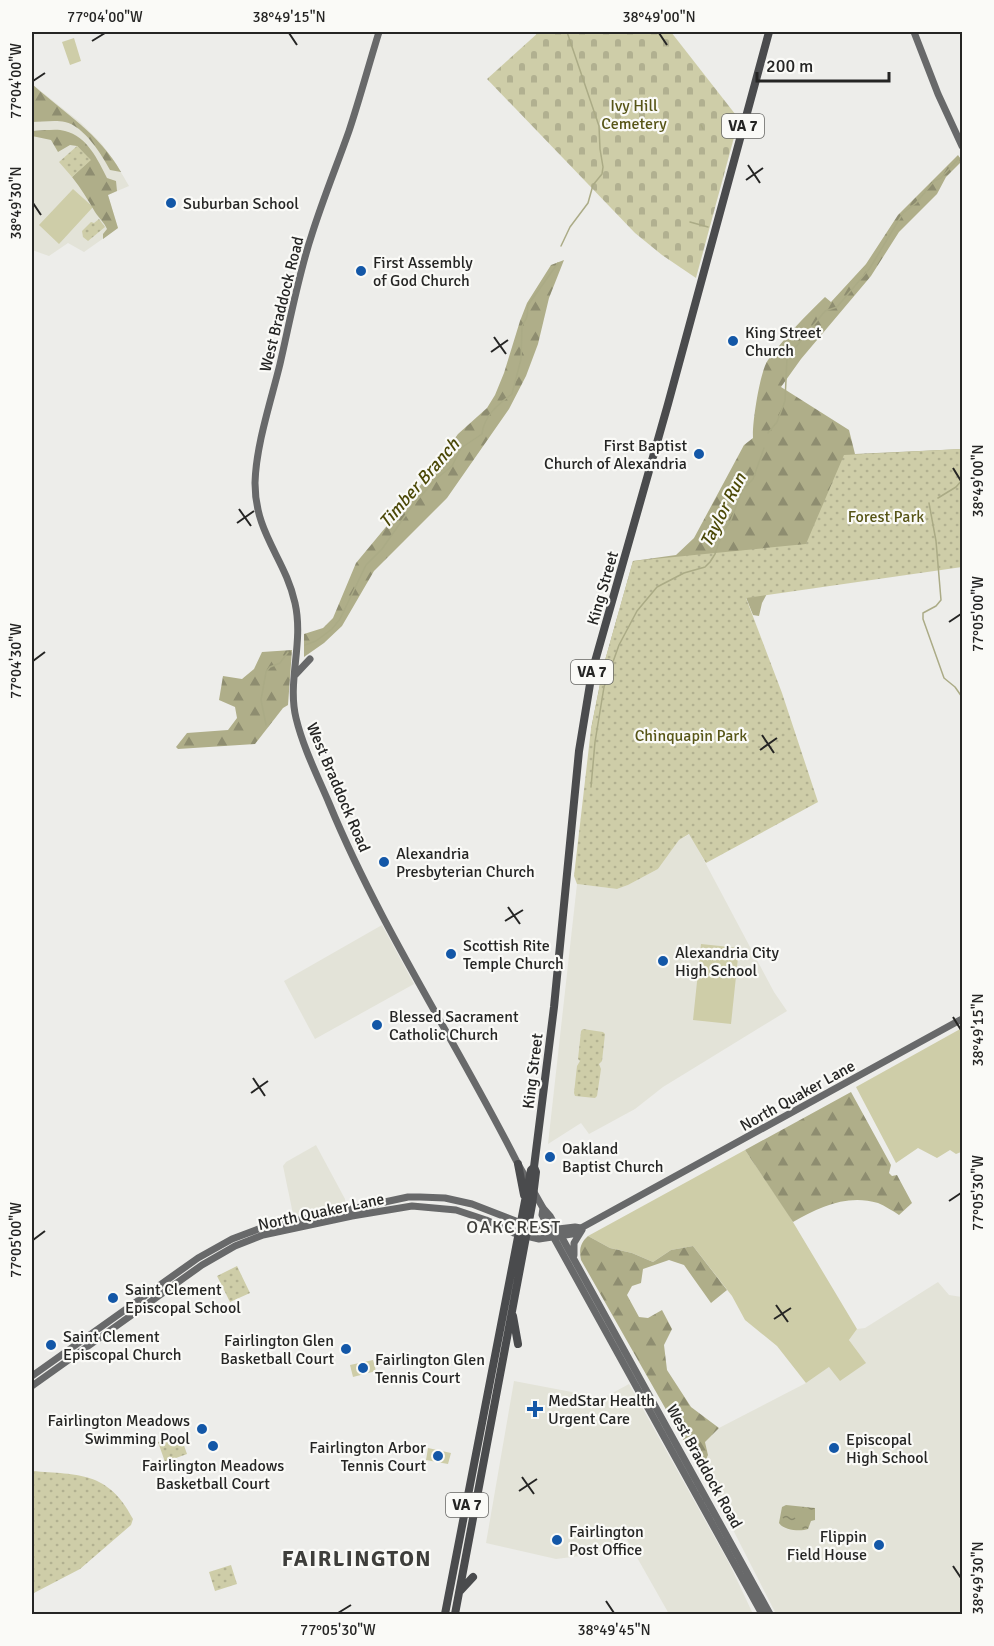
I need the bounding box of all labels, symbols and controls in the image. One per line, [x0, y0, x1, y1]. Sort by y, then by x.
text: 77°04'00"W [67, 8, 143, 26]
text: 38°49'15"N [252, 8, 326, 26]
text: 38°49'00"N [622, 8, 696, 26]
text: 77°04'00"W [7, 43, 25, 119]
scale bar [757, 45, 889, 83]
text: 200 m [766, 55, 813, 77]
park label: Ivy Hill Cemetery [601, 96, 667, 134]
road number: VA 7 [722, 114, 764, 138]
text: 38°49'30"N [7, 166, 25, 240]
place label: Suburban School [183, 194, 299, 214]
marker: Suburban School [164, 196, 178, 210]
street label: West Braddock Road [255, 234, 308, 374]
place label: First Assembly of God Church [373, 253, 473, 291]
marker: First Assembly of God Church [354, 264, 368, 278]
place label: King Street Church [745, 323, 822, 361]
marker: King Street Church [726, 334, 740, 348]
water label: Timber Branch [374, 433, 465, 532]
place label: First Baptist Church of Alexandria [544, 436, 687, 474]
text: 38°49'00"N [969, 444, 987, 518]
marker: First Baptist Church of Alexandria [692, 447, 706, 461]
water label: Taylor Run [695, 468, 751, 551]
park label: Forest Park [848, 507, 924, 527]
street label: King Street [583, 548, 623, 628]
text: 77°05'00"W [969, 576, 987, 652]
text: 77°04'30"W [7, 623, 25, 699]
road number: VA 7 [571, 660, 613, 684]
street label: West Braddock Road [302, 720, 374, 855]
park label: Chinquapin Park [635, 726, 747, 746]
place label: Alexandria Presbyterian Church [396, 844, 535, 882]
marker: Alexandria Presbyterian Church [377, 855, 391, 869]
place label: Scottish Rite Temple Church [463, 936, 564, 974]
place label: Alexandria City High School [675, 943, 779, 981]
marker: Scottish Rite Temple Church [444, 947, 458, 961]
marker: Alexandria City High School [656, 954, 670, 968]
text: 38°49'15"N [969, 993, 987, 1067]
place label: Blessed Sacrament Catholic Church [389, 1007, 519, 1045]
marker: Blessed Sacrament Catholic Church [370, 1018, 384, 1032]
street label: King Street [518, 1032, 548, 1110]
street label: North Quaker Lane [736, 1056, 859, 1136]
place label: Oakland Baptist Church [562, 1139, 663, 1177]
marker: Oakland Baptist Church [543, 1150, 557, 1164]
text: 77°05'30"W [969, 1155, 987, 1231]
street label: North Quaker Lane [256, 1189, 386, 1235]
text: 77°05'00"W [7, 1202, 25, 1278]
district label: OAKCREST [466, 1216, 562, 1238]
place label: Saint Clement Episcopal School [125, 1280, 241, 1318]
marker: Saint Clement Episcopal School [106, 1291, 120, 1305]
place label: Saint Clement Episcopal Church [63, 1327, 181, 1365]
place label: Fairlington Glen Basketball Court [220, 1331, 334, 1369]
marker: Saint Clement Episcopal Church [44, 1338, 58, 1352]
marker: Fairlington Glen Basketball Court [339, 1342, 353, 1356]
place label: Fairlington Glen Tennis Court [375, 1350, 485, 1388]
marker: Fairlington Glen Tennis Court [356, 1361, 370, 1375]
place label: MedStar Health Urgent Care [548, 1391, 655, 1429]
marker: MedStar Health Urgent Care [526, 1400, 544, 1418]
street label: West Braddock Road [662, 1401, 747, 1532]
place label: Fairlington Meadows Swimming Pool [47, 1411, 190, 1449]
marker: Fairlington Meadows Swimming Pool [195, 1422, 209, 1436]
place label: Episcopal High School [846, 1430, 929, 1468]
place label: Fairlington Arbor Tennis Court [309, 1438, 426, 1476]
marker: Fairlington Meadows Basketball Court [206, 1439, 220, 1453]
marker: Episcopal High School [827, 1441, 841, 1455]
marker: Fairlington Arbor Tennis Court [431, 1449, 445, 1463]
place label: Fairlington Meadows Basketball Court [142, 1456, 284, 1494]
road number: VA 7 [446, 1493, 488, 1517]
place label: Fairlington Post Office [569, 1522, 644, 1560]
place label: Flippin Field House [787, 1527, 867, 1565]
marker: Fairlington Post Office [550, 1533, 564, 1547]
marker: Flippin Field House [872, 1538, 886, 1552]
text: 38°49'30"N [969, 1541, 987, 1615]
district label: FAIRLINGTON [282, 1545, 432, 1572]
text: 77°05'30"W [300, 1621, 376, 1639]
text: 38°49'45"N [577, 1621, 651, 1639]

